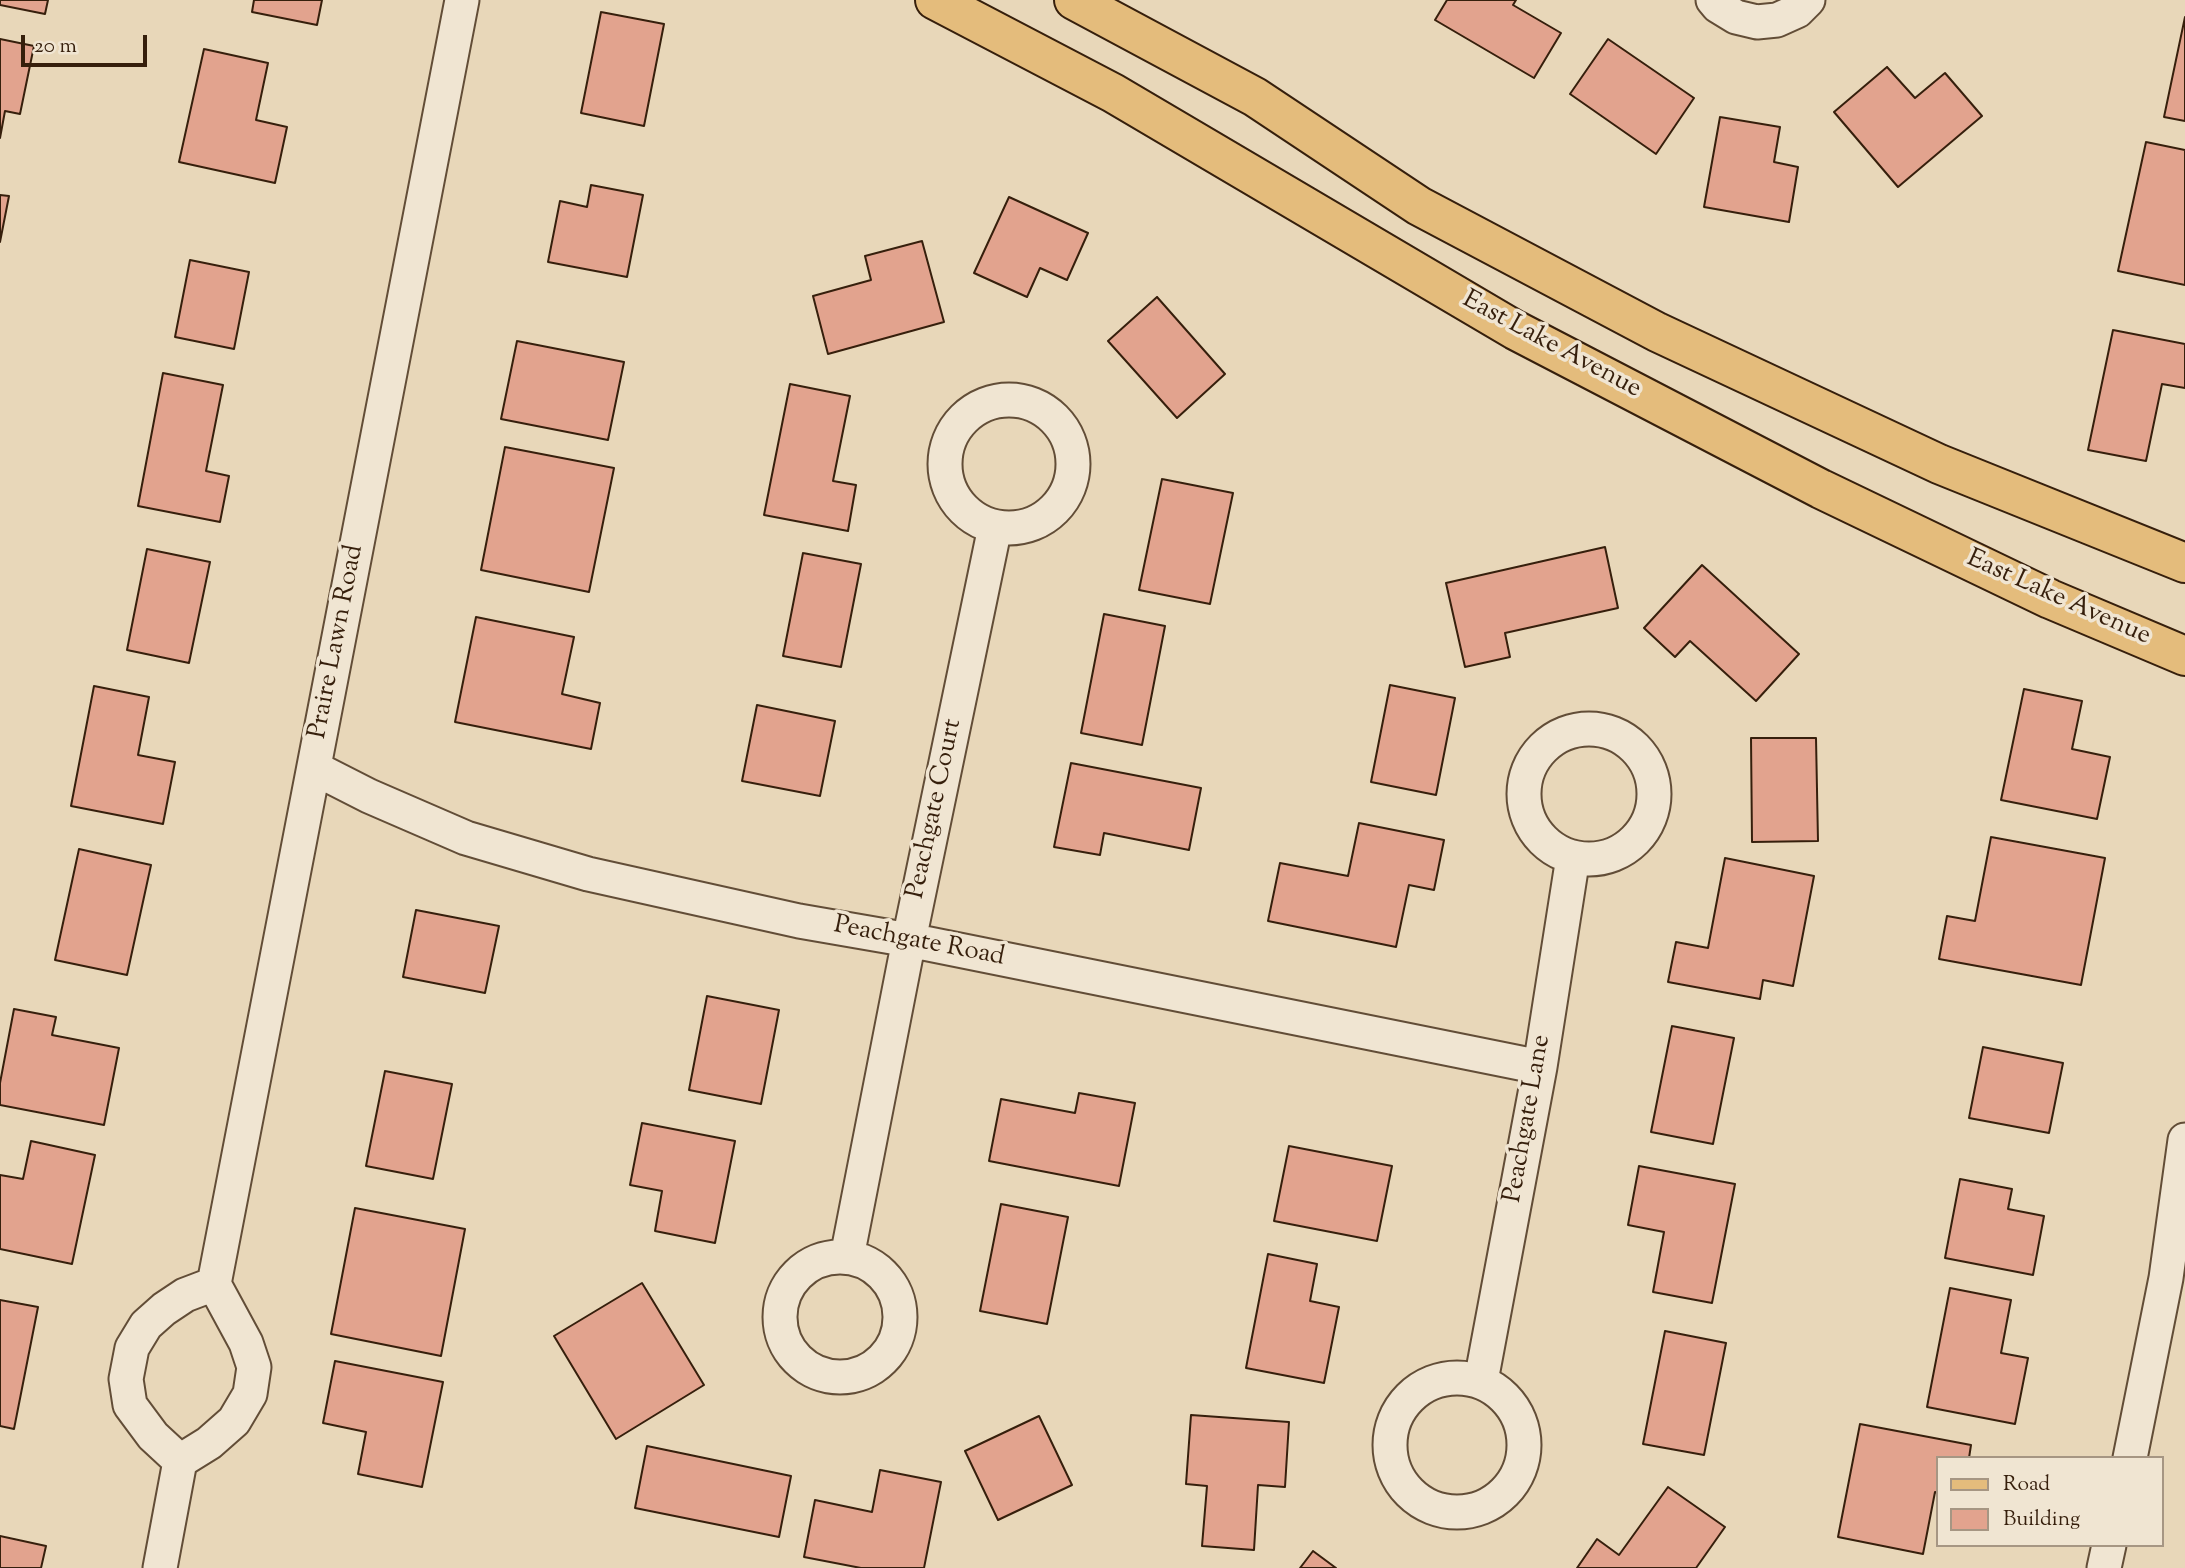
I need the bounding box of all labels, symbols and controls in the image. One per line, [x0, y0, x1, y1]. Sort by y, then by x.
scale bar [24, 21, 150, 65]
text: 20 m [34, 32, 77, 62]
street label: East Lake Avenue [1456, 286, 1646, 406]
street label: Praire Lawn Road [304, 542, 372, 742]
street label: East Lake Avenue [1961, 544, 2155, 654]
street label: Peachgate Court [902, 716, 970, 902]
street label: Peachgate Road [831, 911, 1007, 975]
street label: Peachgate Lane [1499, 1033, 1559, 1205]
legend [1937, 1456, 2164, 1547]
text: Road [2003, 1470, 2050, 1500]
text: Building [2003, 1505, 2080, 1535]

